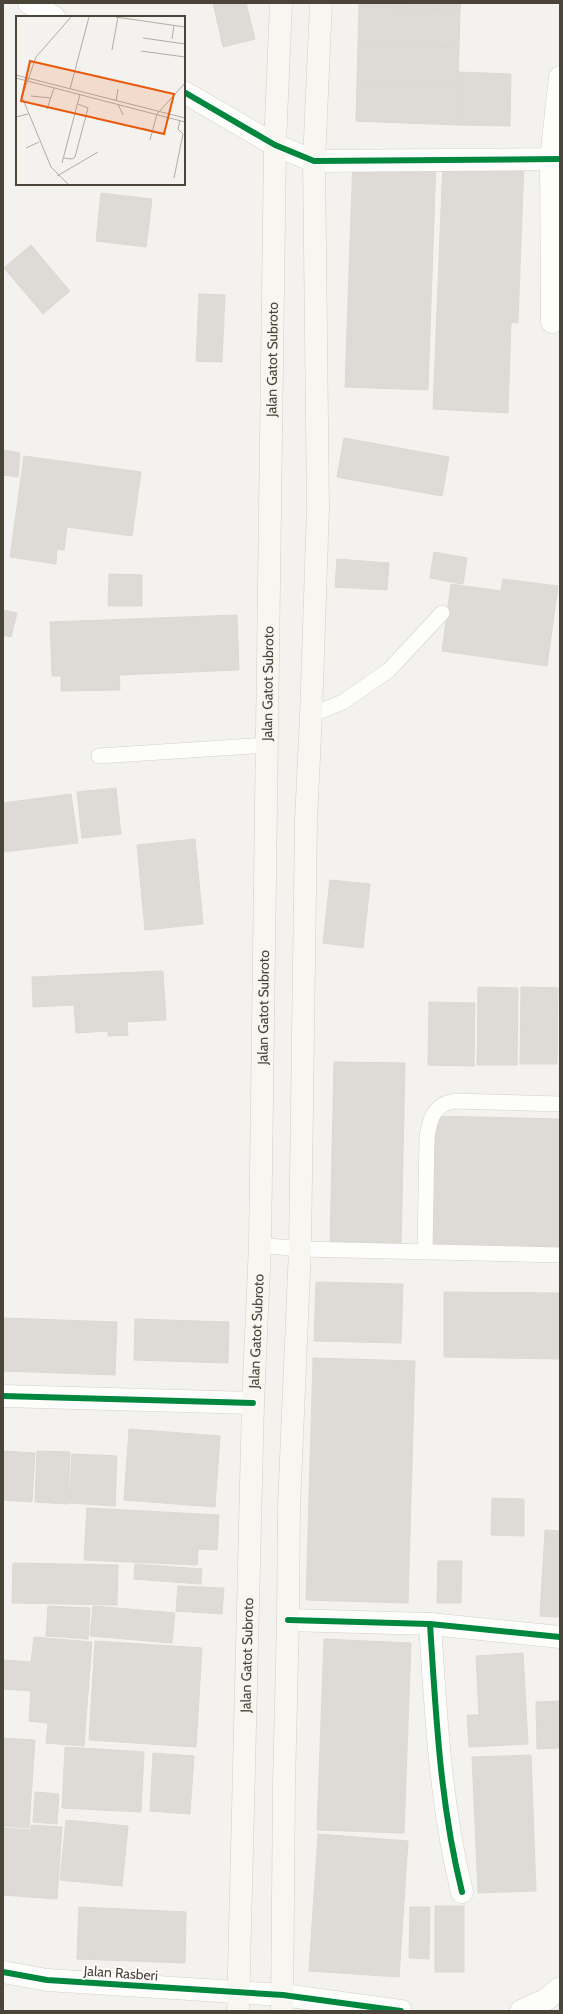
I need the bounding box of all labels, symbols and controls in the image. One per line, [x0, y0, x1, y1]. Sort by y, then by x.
inset map [16, 16, 185, 185]
street label: Jalan Gatot Subroto [262, 302, 282, 418]
street label: Jalan Gatot Subroto [258, 626, 277, 742]
street label: Jalan Gatot Subroto [253, 950, 273, 1066]
street label: Jalan Gatot Subroto [245, 1273, 268, 1390]
street label: Jalan Gatot Subroto [236, 1597, 257, 1714]
street label: Jalan Rasberi [82, 1961, 159, 1985]

